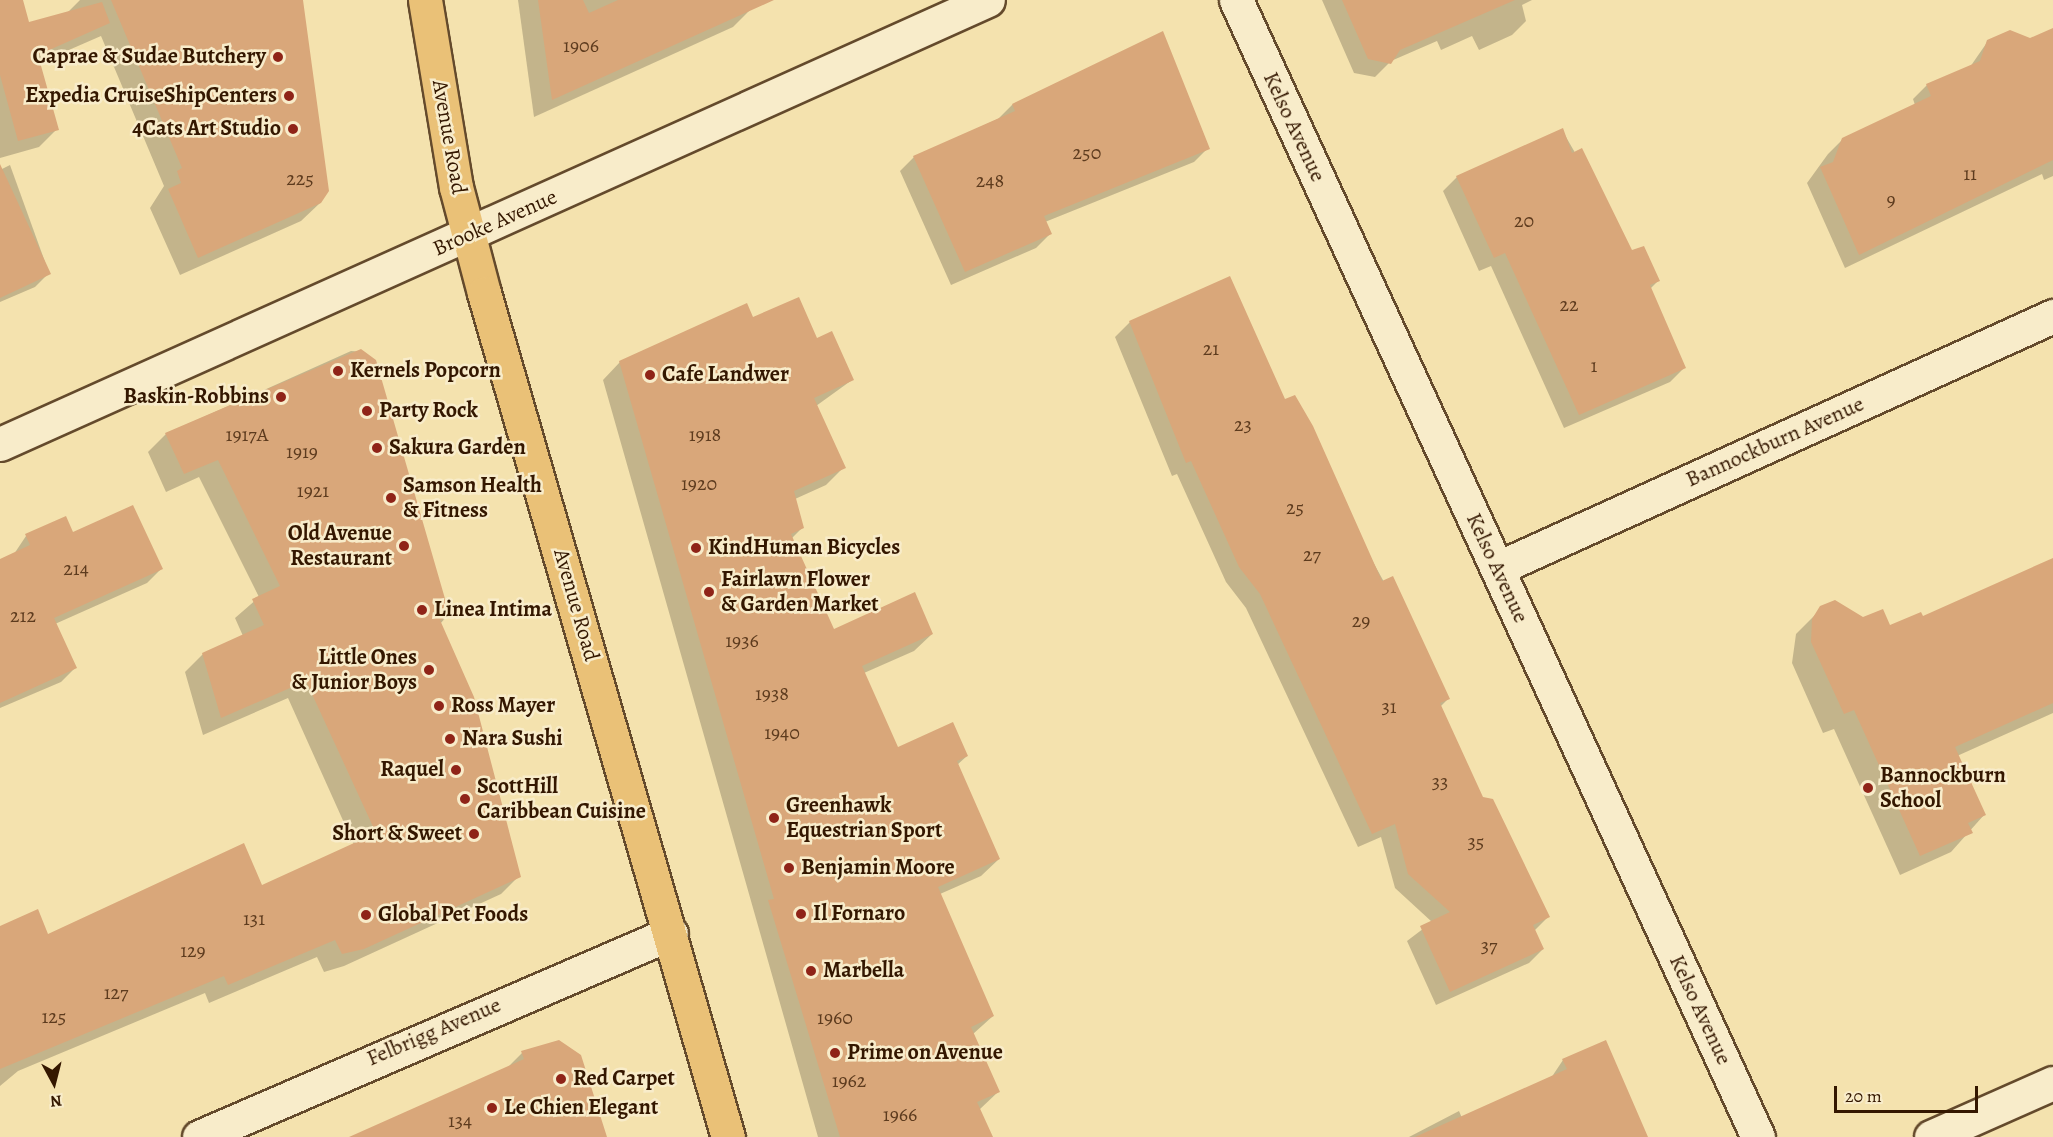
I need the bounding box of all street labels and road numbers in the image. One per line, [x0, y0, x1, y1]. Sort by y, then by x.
street label: Kelso Avenue [1257, 68, 1331, 186]
street label: Avenue Road [426, 78, 472, 196]
street label: Brooke Avenue [429, 184, 561, 262]
street label: Bannockburn Avenue [1682, 391, 1868, 493]
street label: Kelso Avenue [1460, 509, 1534, 627]
street label: Avenue Road [547, 546, 605, 664]
street label: Kelso Avenue [1663, 951, 1737, 1069]
street label: Felbrigg Avenue [363, 992, 505, 1072]

